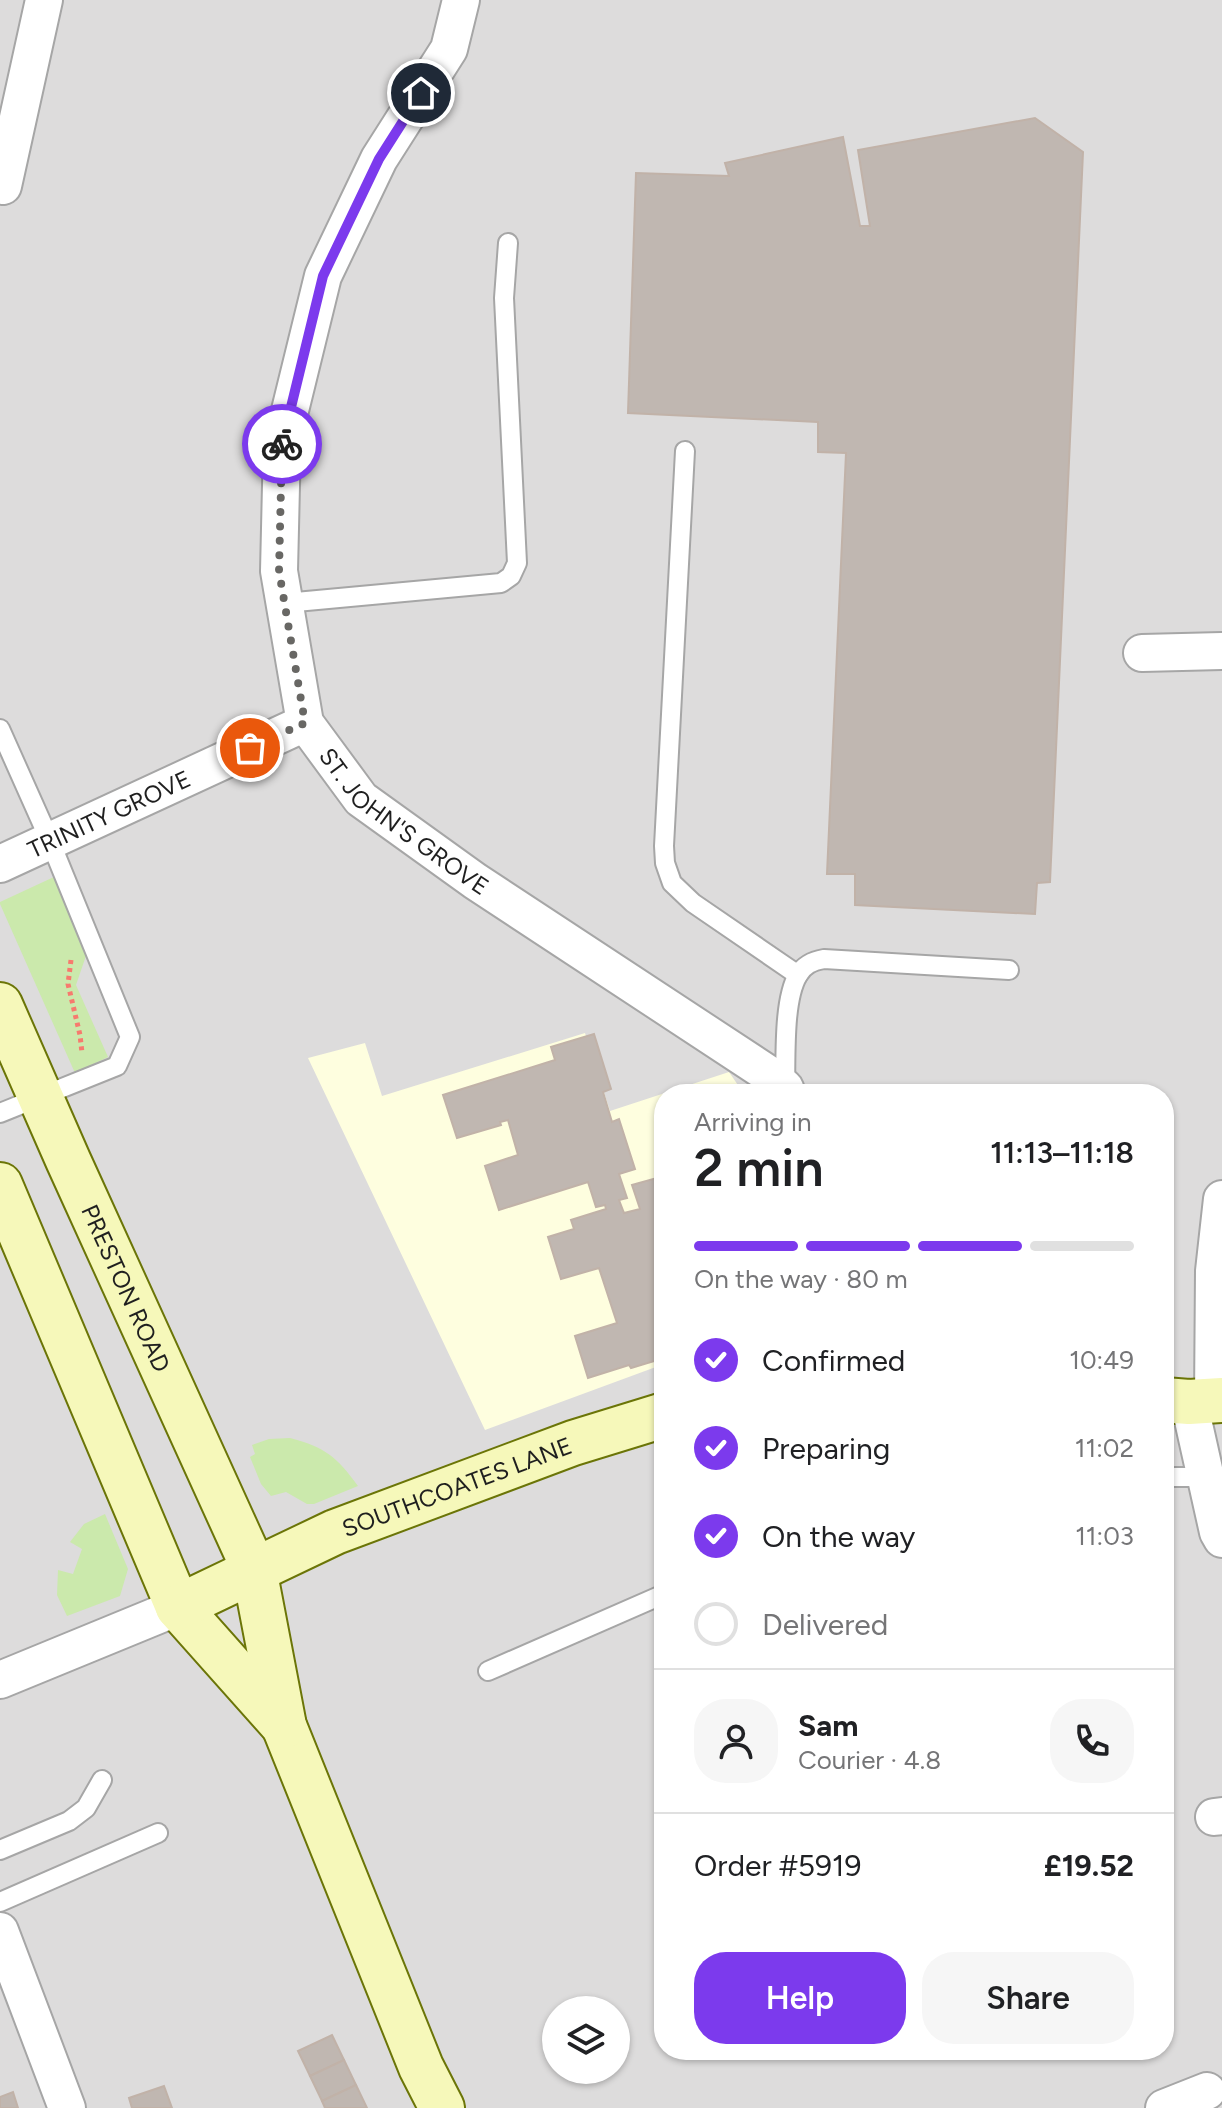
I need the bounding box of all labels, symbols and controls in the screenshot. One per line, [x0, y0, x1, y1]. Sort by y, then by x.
pin [387, 59, 455, 127]
icon: home [399, 71, 443, 115]
courier [242, 404, 322, 484]
icon: bike [260, 422, 304, 466]
pin [216, 714, 284, 782]
icon: bag [228, 726, 272, 770]
street label: ST. JOHN'S GROVE [313, 742, 494, 901]
street label: TRINITY GROVE [23, 764, 195, 864]
text: Arriving in [694, 1106, 812, 1138]
text: 11:13–11:18 [990, 1134, 1134, 1171]
text: 2 min [694, 1137, 823, 1199]
street label: PRESTON ROAD [76, 1200, 177, 1376]
text: On the way · 80 m [694, 1263, 908, 1295]
icon: check [694, 1338, 738, 1382]
text: Confirmed [762, 1342, 905, 1379]
text: 10:49 [1069, 1344, 1134, 1376]
icon: check [694, 1426, 738, 1470]
street label: SOUTHCOATES LANE [338, 1430, 576, 1543]
text: Preparing [762, 1430, 890, 1467]
text: 11:02 [1075, 1432, 1134, 1464]
icon: check [694, 1514, 738, 1558]
text: On the way [762, 1518, 915, 1555]
text: 11:03 [1075, 1520, 1134, 1552]
text: Delivered [762, 1606, 888, 1643]
button: person [694, 1699, 778, 1783]
button: phone [1050, 1699, 1134, 1783]
text: Sam [798, 1707, 858, 1744]
text: Courier · 4.8 [798, 1744, 941, 1776]
text: Order #5919 [694, 1847, 861, 1884]
text: £19.52 [1044, 1847, 1134, 1884]
button: Help [694, 1952, 906, 2044]
button: Share [922, 1952, 1134, 2044]
map controls [542, 1996, 630, 2084]
button: layers [542, 1996, 630, 2084]

